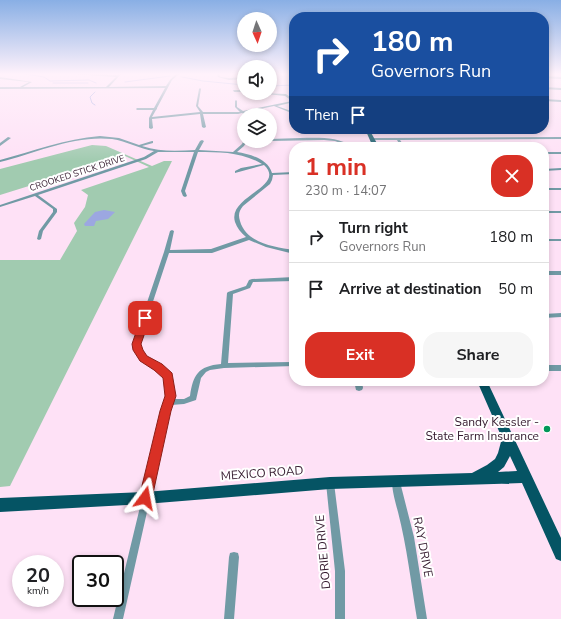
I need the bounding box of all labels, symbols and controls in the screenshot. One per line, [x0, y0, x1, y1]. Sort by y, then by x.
north arrow [237, 12, 277, 52]
map controls [237, 12, 277, 148]
text: 180 m [371, 23, 454, 61]
icon: right [305, 28, 357, 80]
text: Governors Run [371, 59, 491, 83]
button: sound [237, 60, 277, 100]
icon: arrive [347, 104, 369, 126]
text: Then [305, 105, 339, 125]
button: layers [237, 108, 277, 148]
text: 1 min [305, 151, 367, 183]
street label: CROOKED STICK DRIVE [28, 152, 126, 194]
button: close [491, 155, 533, 197]
text: 230 m · 14:07 [305, 182, 387, 200]
text: Turn right [339, 218, 408, 238]
icon: right [305, 226, 327, 248]
text: 180 m [489, 227, 533, 247]
text: Governors Run [339, 238, 426, 256]
icon: arrive [305, 278, 327, 300]
text: Arrive at destination [339, 279, 482, 299]
text: 50 m [498, 279, 533, 299]
pin [128, 301, 162, 335]
icon: arrive [134, 307, 156, 329]
button: Exit [305, 332, 415, 378]
button: Share [423, 332, 533, 378]
place label: Sandy Kessler - State Farm Insurance [426, 414, 539, 444]
marker: Sandy Kessler - State Farm Insurance [542, 424, 552, 434]
street label: MEXICO ROAD [220, 462, 304, 484]
position arrow [124, 477, 166, 519]
street label: DORIE DRIVE [312, 514, 334, 590]
street label: RAY DRIVE [409, 515, 437, 579]
speed limit sign: 30 [72, 555, 124, 607]
text: 20 [26, 562, 50, 589]
text: km/h [27, 584, 49, 598]

